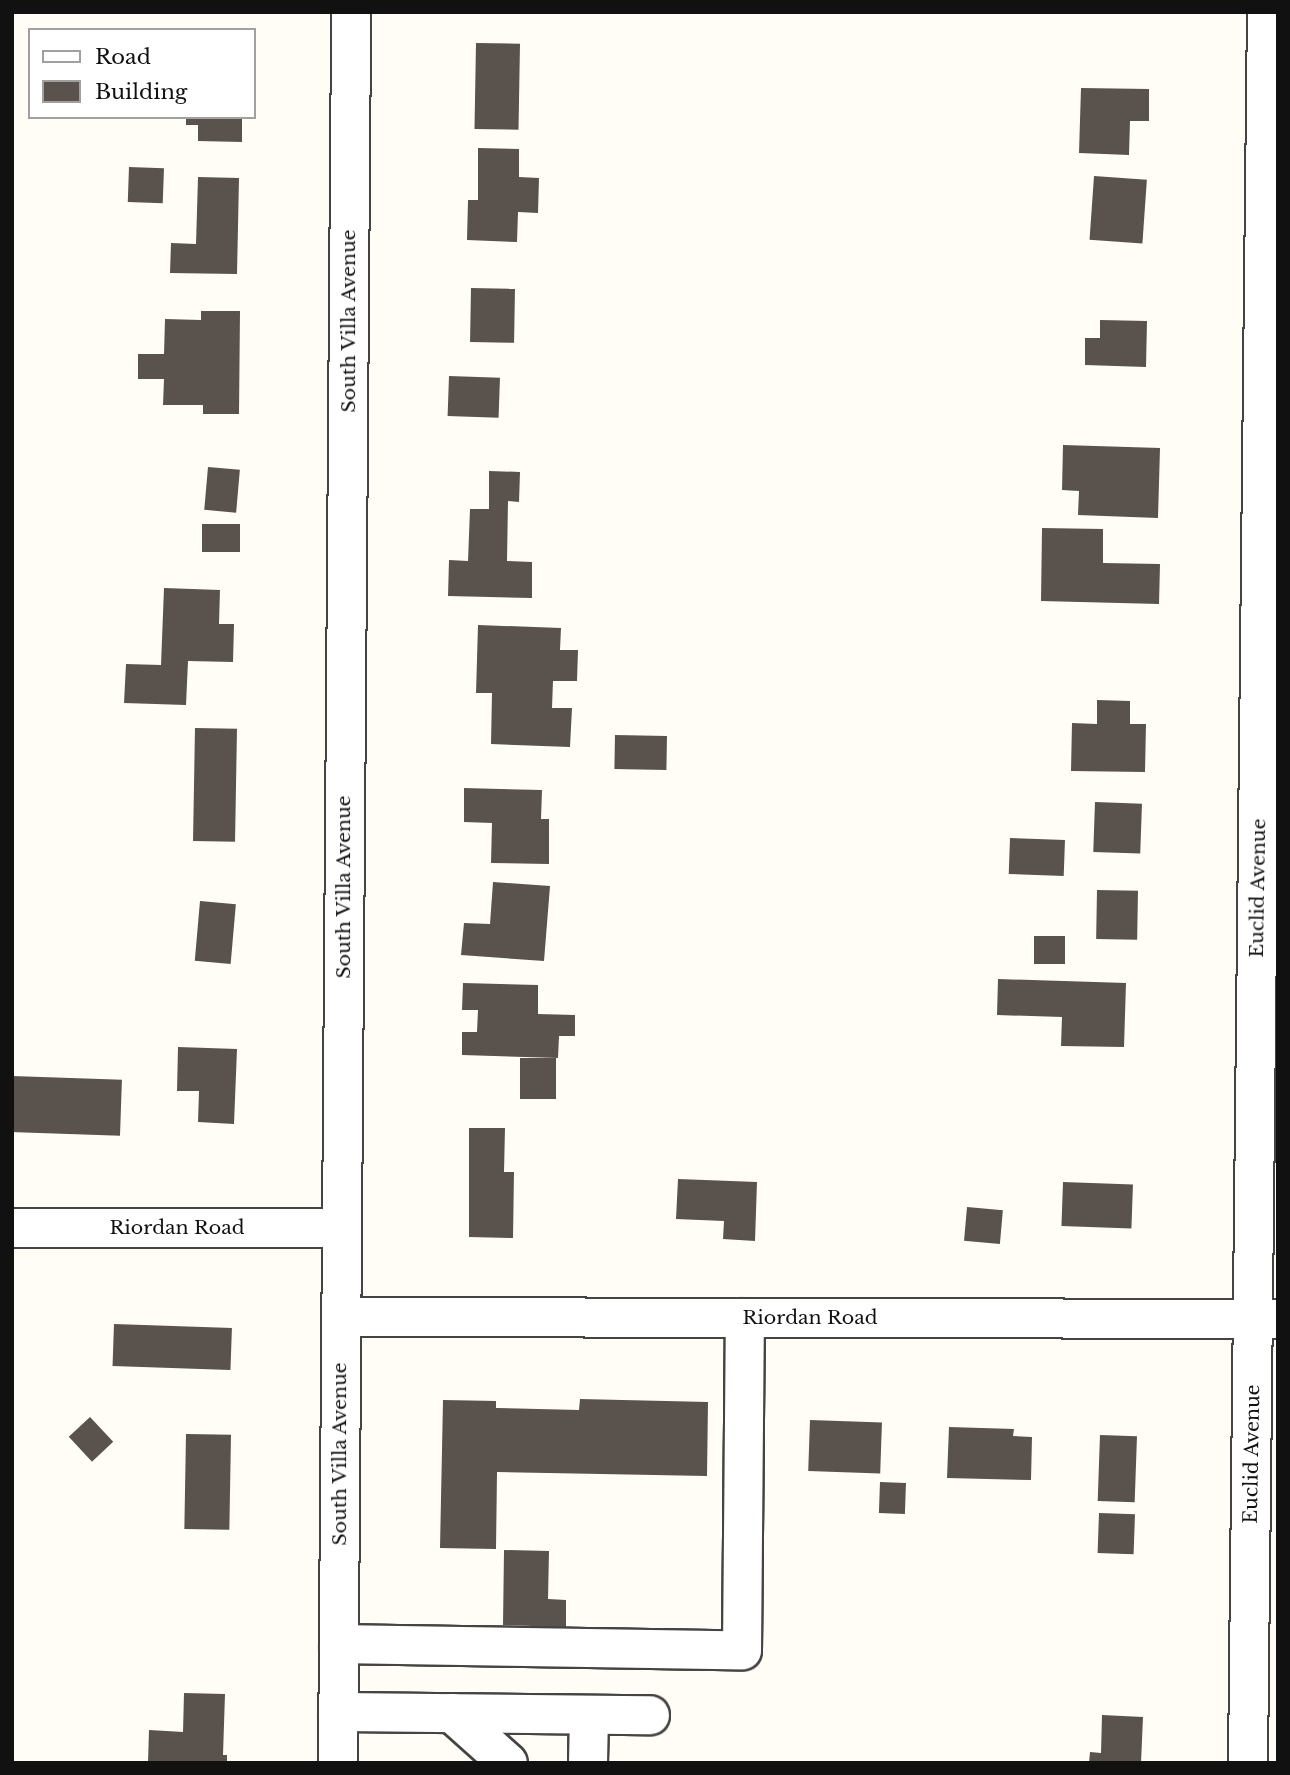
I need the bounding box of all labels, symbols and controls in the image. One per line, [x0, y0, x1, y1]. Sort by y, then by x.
legend [28, 28, 256, 119]
text: Road [95, 44, 151, 70]
text: Building [95, 79, 187, 105]
street label: South Villa Avenue [338, 228, 360, 414]
street label: South Villa Avenue [333, 794, 355, 980]
street label: Euclid Avenue [1245, 818, 1271, 958]
street label: Riordan Road [109, 1217, 245, 1239]
street label: Riordan Road [742, 1307, 878, 1329]
street label: South Villa Avenue [329, 1361, 351, 1547]
street label: Euclid Avenue [1239, 1384, 1265, 1524]

